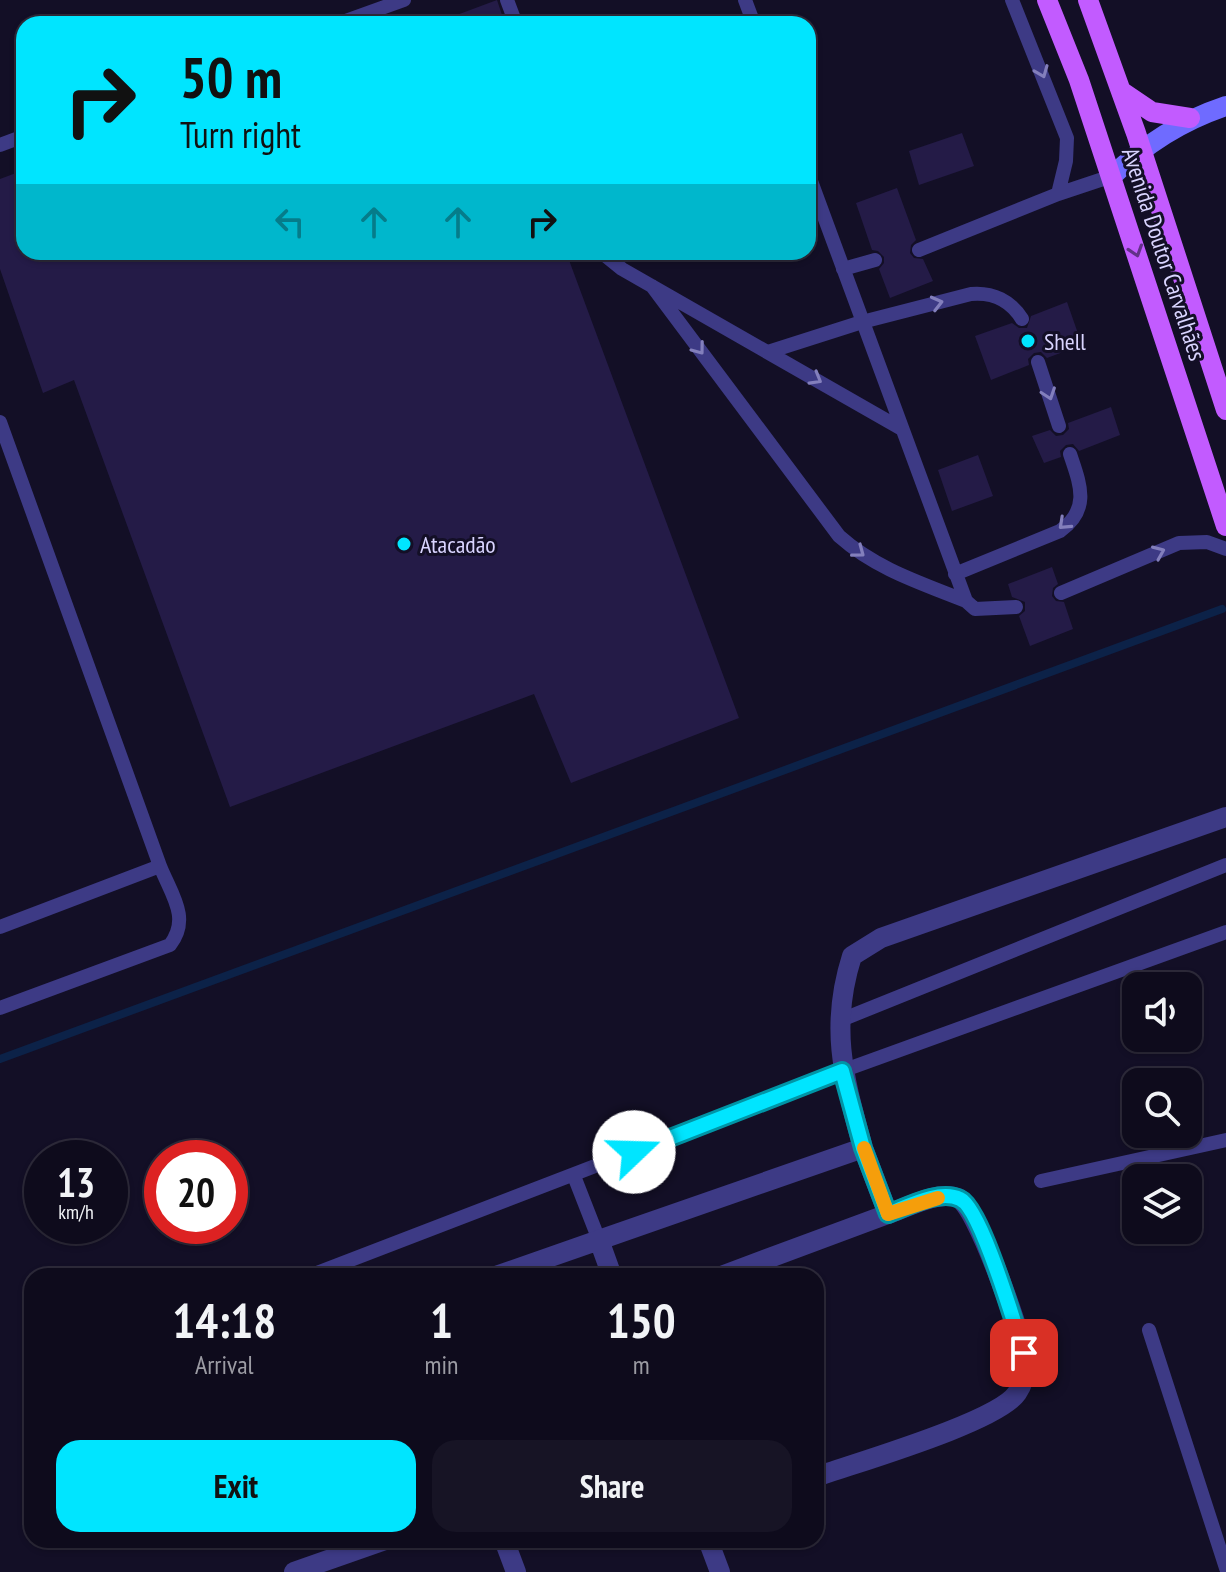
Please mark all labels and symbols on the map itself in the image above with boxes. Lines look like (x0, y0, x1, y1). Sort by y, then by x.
one-way arrow (1032, 64, 1048, 78)
street label: Avenida Doutor Carvalhães (1115, 144, 1213, 364)
one-way arrow (1126, 243, 1142, 257)
one-way arrow (930, 295, 944, 312)
place label: Shell (1044, 326, 1086, 357)
marker: Shell (1019, 332, 1037, 350)
one-way arrow (689, 340, 704, 354)
one-way arrow (807, 369, 822, 385)
one-way arrow (1039, 386, 1055, 400)
one-way arrow (1059, 515, 1074, 529)
place label: Atacadão (420, 529, 496, 560)
marker: Atacadão (395, 535, 413, 553)
one-way arrow (850, 543, 865, 557)
one-way arrow (1151, 545, 1165, 562)
position arrow (592, 1110, 676, 1194)
speed limit sign: 20 (144, 1140, 248, 1244)
pin (990, 1319, 1058, 1387)

